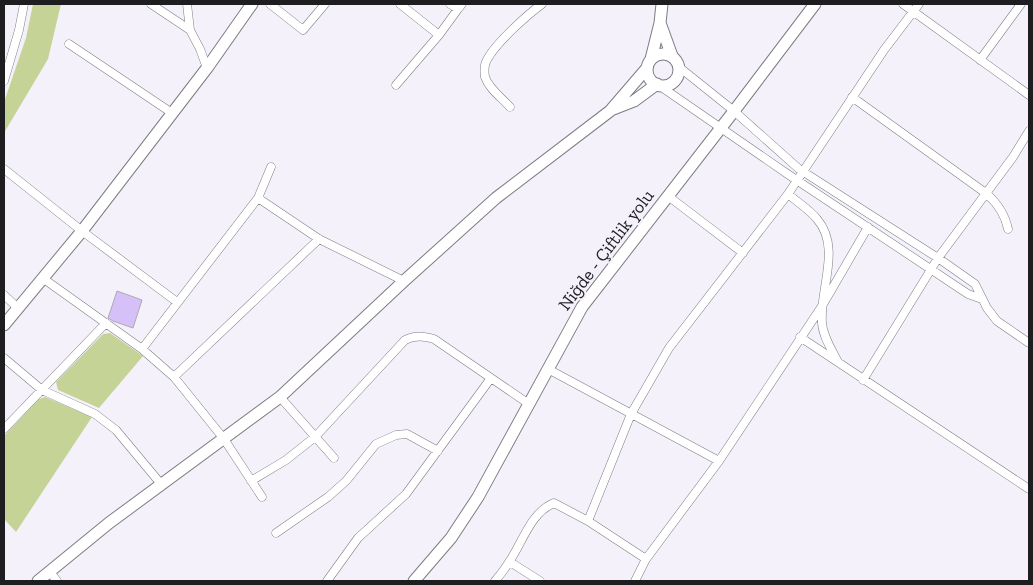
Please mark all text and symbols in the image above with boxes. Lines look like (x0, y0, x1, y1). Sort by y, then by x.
street label: Niğde - Çiftlik yolu (553, 185, 659, 315)

